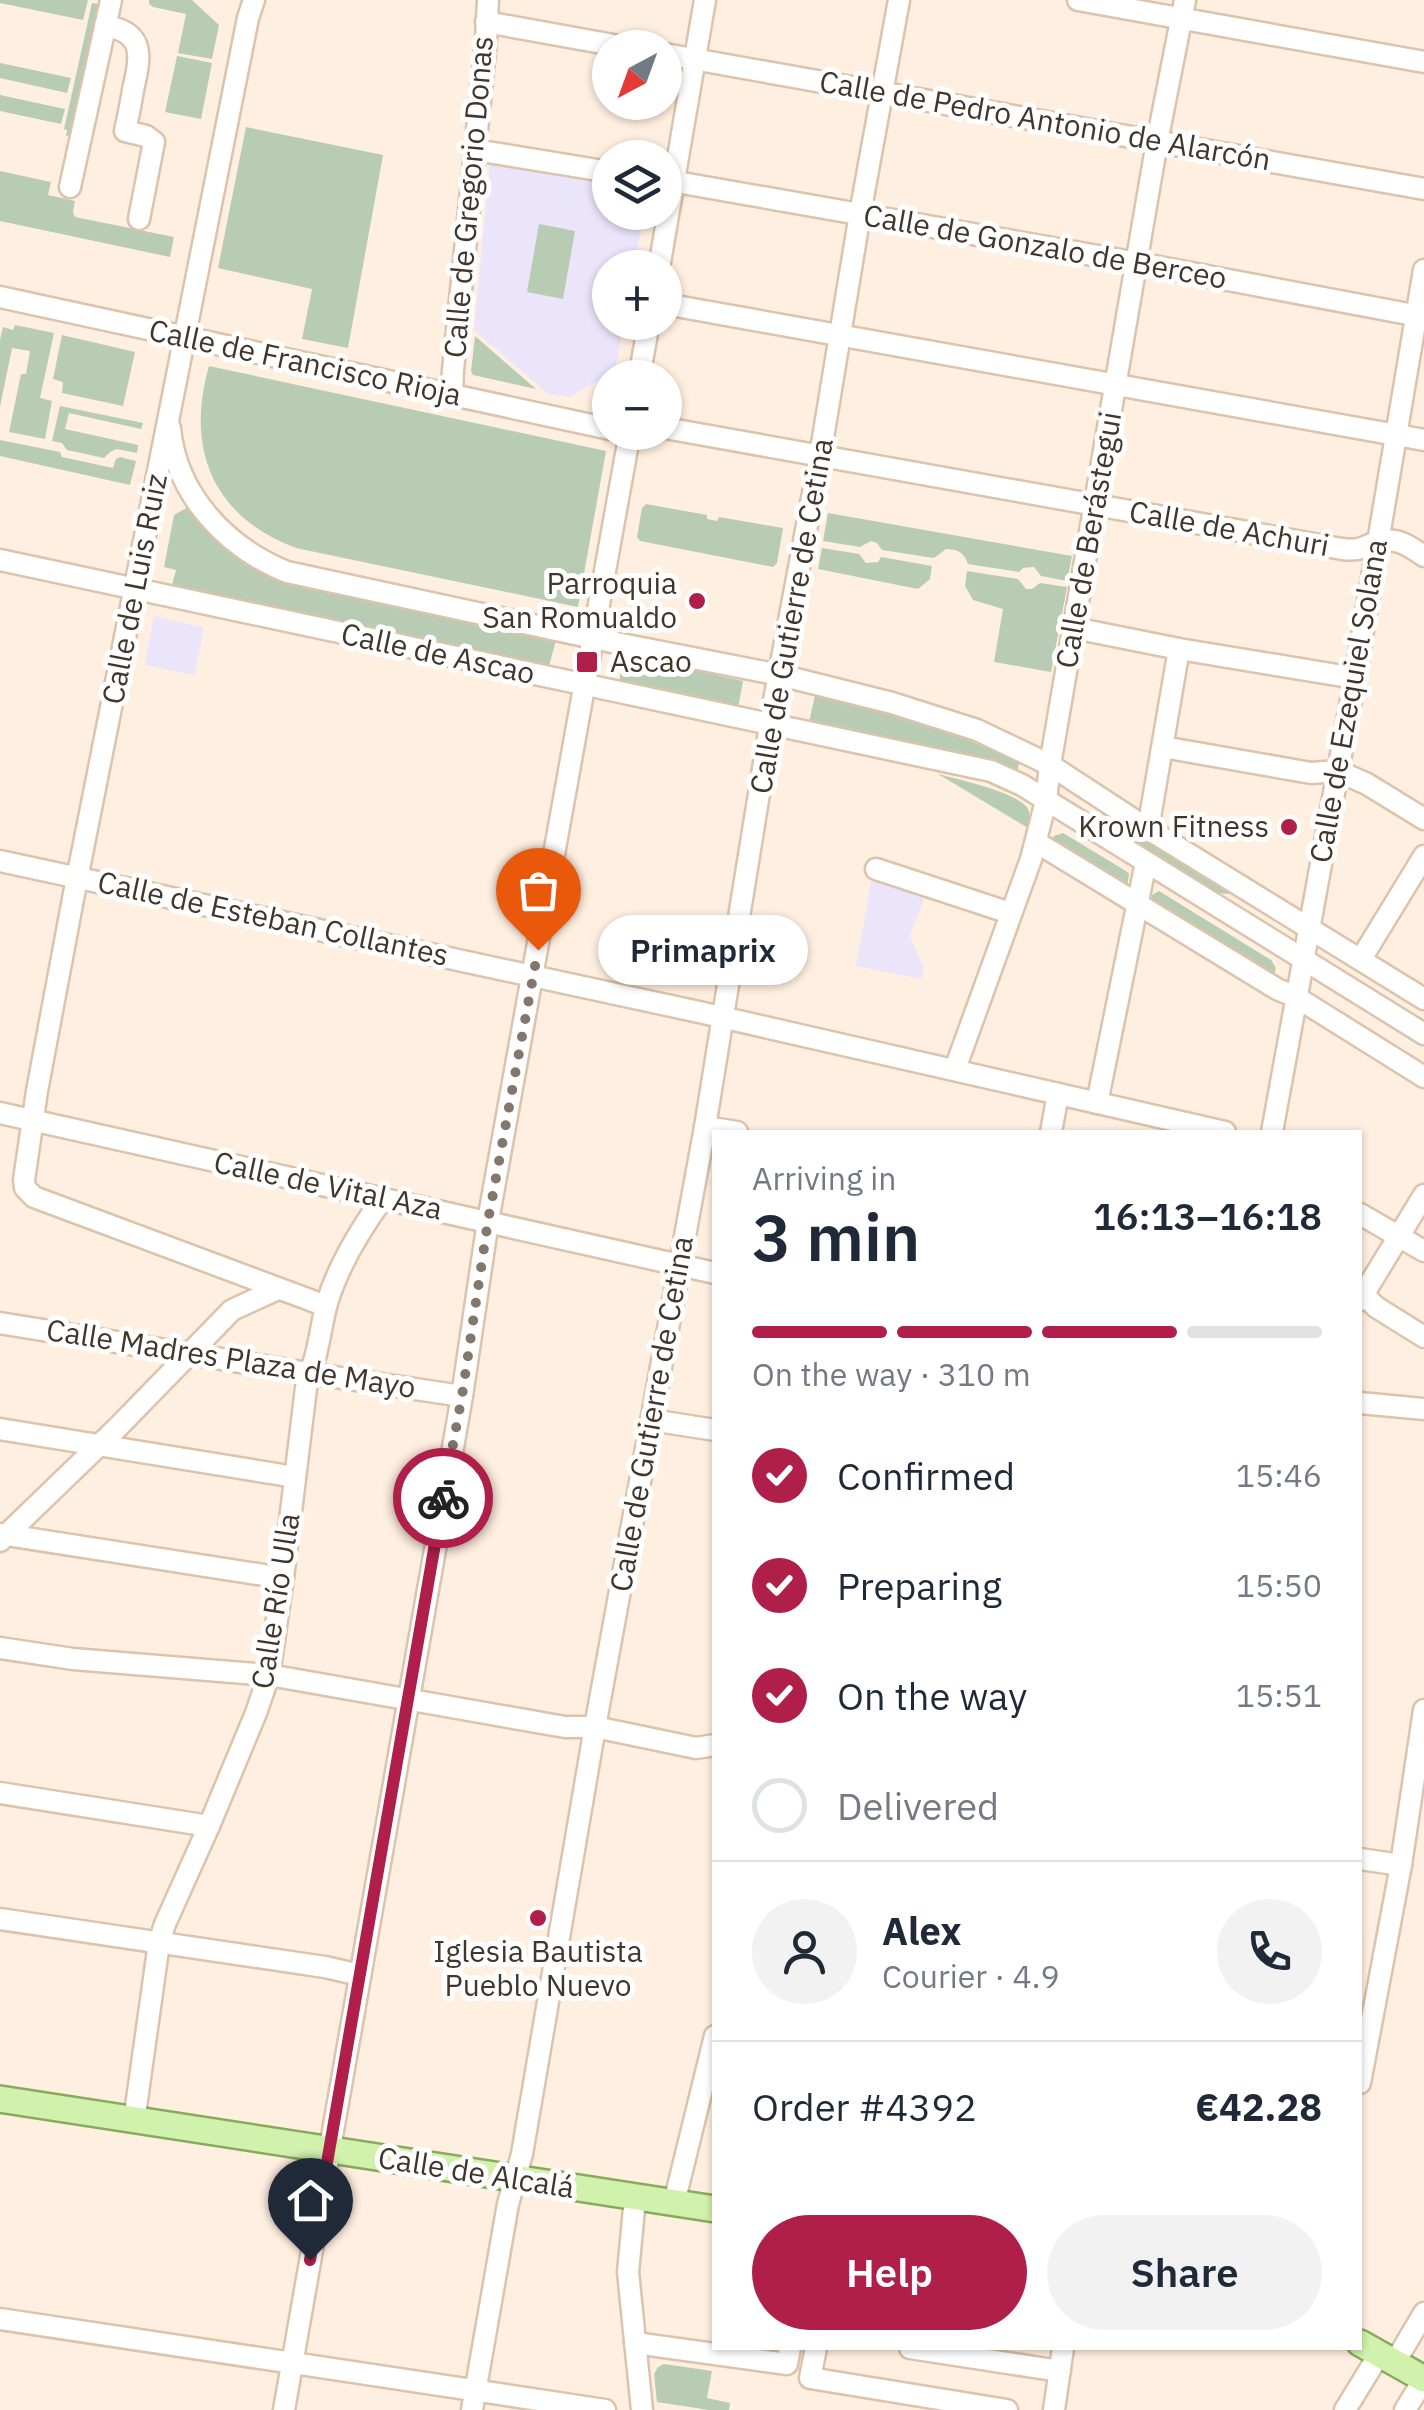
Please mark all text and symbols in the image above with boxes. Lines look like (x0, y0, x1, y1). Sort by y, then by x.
north arrow (592, 30, 682, 120)
map controls (592, 30, 682, 450)
street label: Calle de Gregorio Donas (434, 34, 501, 359)
street label: Calle de Pedro Antonio de Alarcón (817, 61, 1274, 178)
button: layers (592, 140, 682, 230)
street label: Calle de Gonzalo de Berceo (861, 194, 1230, 297)
button: + (592, 250, 682, 340)
street label: Calle de Francisco Rioja (146, 309, 465, 414)
button: − (592, 360, 682, 450)
street label: Calle de Berástegui (1046, 408, 1129, 671)
street label: Calle de Gutierre de Cetina (740, 435, 841, 797)
street label: Calle de Luis Ruiz (92, 470, 175, 707)
street label: Calle de Achuri (1126, 491, 1332, 564)
street label: Calle de Ezequiel Solana (1300, 536, 1395, 866)
place label: Parroquia San Romualdo (482, 563, 677, 636)
marker: Parroquia San Romualdo (686, 590, 708, 612)
street label: Calle de Ascao (338, 613, 539, 692)
place label: Ascao (610, 641, 692, 680)
marker: Ascao (574, 649, 600, 675)
place label: Krown Fitness (1078, 806, 1269, 845)
marker: Krown Fitness (1278, 816, 1300, 838)
pin (496, 848, 581, 951)
street label: Calle de Esteban Collantes (94, 861, 452, 974)
icon: bag (511, 863, 566, 918)
callout: Primaprix (598, 915, 808, 985)
text: Primaprix (630, 929, 776, 971)
street label: Calle de Vital Aza (211, 1141, 446, 1228)
text: Arriving in (752, 1157, 897, 1199)
text: 16:13–16:18 (1093, 1191, 1322, 1240)
text: 3 min (752, 1194, 920, 1279)
street label: Calle de Gutierre de Cetina (600, 1233, 701, 1595)
street label: Calle Madres Plaza de Mayo (44, 1309, 419, 1406)
text: On the way · 310 m (752, 1353, 1031, 1395)
courier (393, 1448, 493, 1548)
icon: check (752, 1448, 807, 1503)
text: Confirmed (837, 1451, 1015, 1500)
text: 15:46 (1236, 1454, 1322, 1496)
icon: bike (416, 1471, 471, 1526)
street label: Calle Río Ulla (241, 1510, 308, 1691)
icon: check (752, 1558, 807, 1613)
text: Preparing (837, 1561, 1002, 1610)
text: 15:50 (1236, 1564, 1322, 1606)
icon: check (752, 1668, 807, 1723)
text: On the way (837, 1671, 1027, 1720)
text: 15:51 (1236, 1674, 1322, 1716)
text: Delivered (837, 1781, 999, 1830)
button: person (752, 1899, 857, 2004)
button: phone (1217, 1899, 1322, 2004)
text: Alex (882, 1906, 962, 1955)
marker: Iglesia Bautista Pueblo Nuevo (527, 1907, 549, 1929)
place label: Iglesia Bautista Pueblo Nuevo (433, 1931, 643, 2004)
text: Courier · 4.9 (882, 1955, 1060, 1997)
text: Order #4392 (752, 2082, 977, 2131)
text: €42.28 (1195, 2082, 1322, 2131)
street label: Calle de Alcalá (375, 2137, 577, 2206)
pin (268, 2158, 353, 2261)
icon: home (283, 2173, 338, 2228)
button: Help (752, 2215, 1027, 2330)
button: Share (1047, 2215, 1322, 2330)

